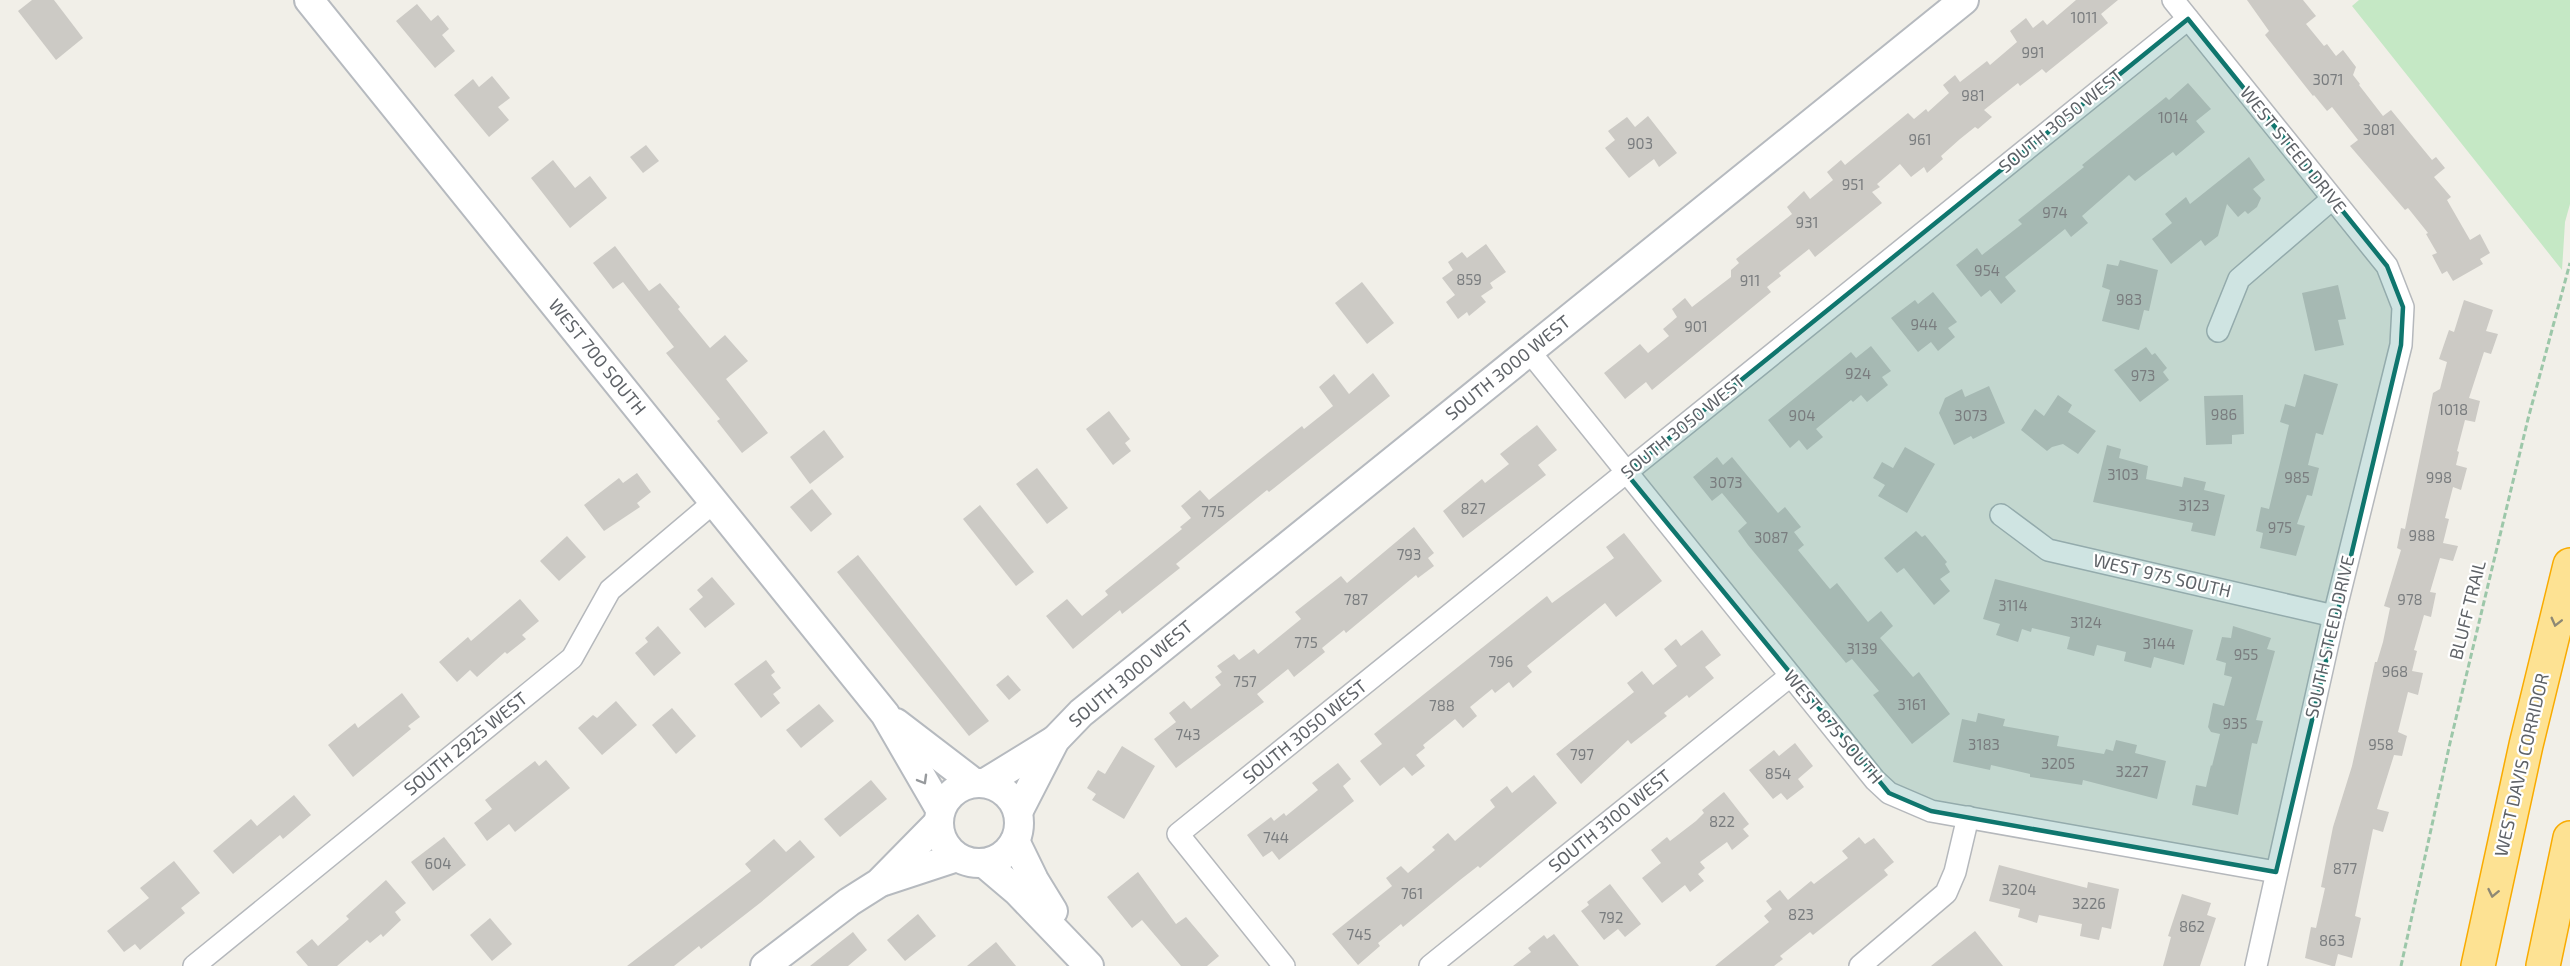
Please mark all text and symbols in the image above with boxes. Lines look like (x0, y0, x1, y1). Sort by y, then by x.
house number: 1011 (2071, 8, 2097, 26)
house number: 991 (2021, 43, 2045, 61)
street label: SOUTH 3050 WEST (1994, 63, 2127, 177)
house number: 3071 (2312, 70, 2344, 88)
street label: WEST STEED DRIVE (2236, 82, 2352, 217)
house number: 981 (1961, 86, 1985, 104)
house number: 1014 (2158, 108, 2188, 126)
house number: 3081 (2363, 120, 2395, 138)
house number: 961 (1908, 130, 1932, 148)
house number: 903 (1627, 134, 1653, 152)
house number: 951 (1842, 175, 1864, 193)
house number: 974 (2042, 203, 2068, 221)
house number: 931 (1796, 213, 1818, 231)
house number: 954 (1974, 261, 2000, 279)
house number: 859 (1456, 270, 1482, 288)
house number: 911 (1740, 271, 1760, 289)
house number: 983 (2116, 290, 2142, 308)
street label: WEST 700 SOUTH (544, 294, 651, 419)
street label: SOUTH 3000 WEST (1440, 310, 1575, 424)
house number: 944 (1910, 315, 1938, 333)
house number: 901 (1684, 317, 1708, 335)
house number: 924 (1845, 364, 1871, 382)
house number: 973 (2131, 366, 2155, 384)
street label: SOUTH 3050 WEST (1616, 369, 1749, 483)
house number: 1018 (2438, 400, 2468, 418)
house number: 986 (2211, 405, 2237, 423)
house number: 904 (1789, 406, 1815, 424)
house number: 3073 (1954, 406, 1988, 424)
house number: 3103 (2107, 465, 2139, 483)
house number: 985 (2284, 468, 2310, 486)
house number: 998 (2426, 468, 2452, 486)
house number: 3073 (1709, 473, 1743, 491)
house number: 3123 (2178, 496, 2210, 514)
house number: 827 (1460, 499, 1486, 517)
house number: 775 (1201, 502, 1225, 520)
house number: 975 (2268, 518, 2292, 536)
house number: 988 (2409, 526, 2435, 544)
house number: 3087 (1754, 528, 1788, 546)
house number: 793 (1397, 545, 1421, 563)
street label: WEST 975 SOUTH (2091, 548, 2233, 602)
street label: SOUTH STEED DRIVE (2300, 553, 2358, 720)
street label: BLUFF TRAIL (2444, 558, 2490, 662)
house number: 787 (1344, 590, 1369, 608)
house number: 978 (2397, 590, 2423, 608)
house number: 3114 (1998, 596, 2028, 614)
house number: 3124 (2070, 613, 2102, 631)
street label: SOUTH 3000 WEST (1064, 615, 1197, 731)
one-way arrow (2551, 616, 2564, 626)
house number: 775 (1294, 633, 1318, 651)
house number: 3144 (2143, 634, 2175, 652)
house number: 3139 (1846, 639, 1878, 657)
house number: 955 (2234, 645, 2258, 663)
house number: 796 (1489, 652, 1513, 670)
house number: 968 (2382, 662, 2408, 680)
street label: WEST 875 SOUTH (1780, 665, 1888, 788)
street label: WEST DAVIS CORRIDOR (2489, 671, 2553, 859)
house number: 757 (1233, 672, 1257, 690)
street label: SOUTH 3050 WEST (1238, 674, 1371, 788)
street label: SOUTH 2925 WEST (399, 686, 532, 800)
house number: 3161 (1898, 695, 1926, 713)
house number: 788 (1429, 696, 1455, 714)
house number: 935 (2223, 714, 2247, 732)
house number: 743 (1175, 725, 1201, 743)
house number: 3183 (1968, 735, 2000, 753)
house number: 958 (2368, 735, 2394, 753)
house number: 797 (1570, 745, 1594, 763)
house number: 3205 (2041, 754, 2075, 772)
house number: 3227 (2116, 762, 2149, 780)
street label: SOUTH 3100 WEST (1544, 764, 1675, 876)
house number: 854 (1765, 764, 1791, 782)
one-way arrow (916, 774, 927, 784)
house number: 822 (1709, 812, 1735, 830)
house number: 744 (1263, 828, 1289, 846)
house number: 604 (425, 854, 451, 872)
house number: 877 (2333, 859, 2358, 877)
house number: 3204 (2001, 880, 2037, 898)
house number: 761 (1401, 884, 1423, 902)
one-way arrow (2487, 888, 2500, 898)
house number: 3226 (2072, 894, 2106, 912)
house number: 823 (1788, 905, 1814, 923)
house number: 792 (1599, 908, 1623, 926)
house number: 862 (2179, 917, 2205, 935)
house number: 745 (1347, 925, 1371, 943)
house number: 863 (2319, 931, 2345, 949)

